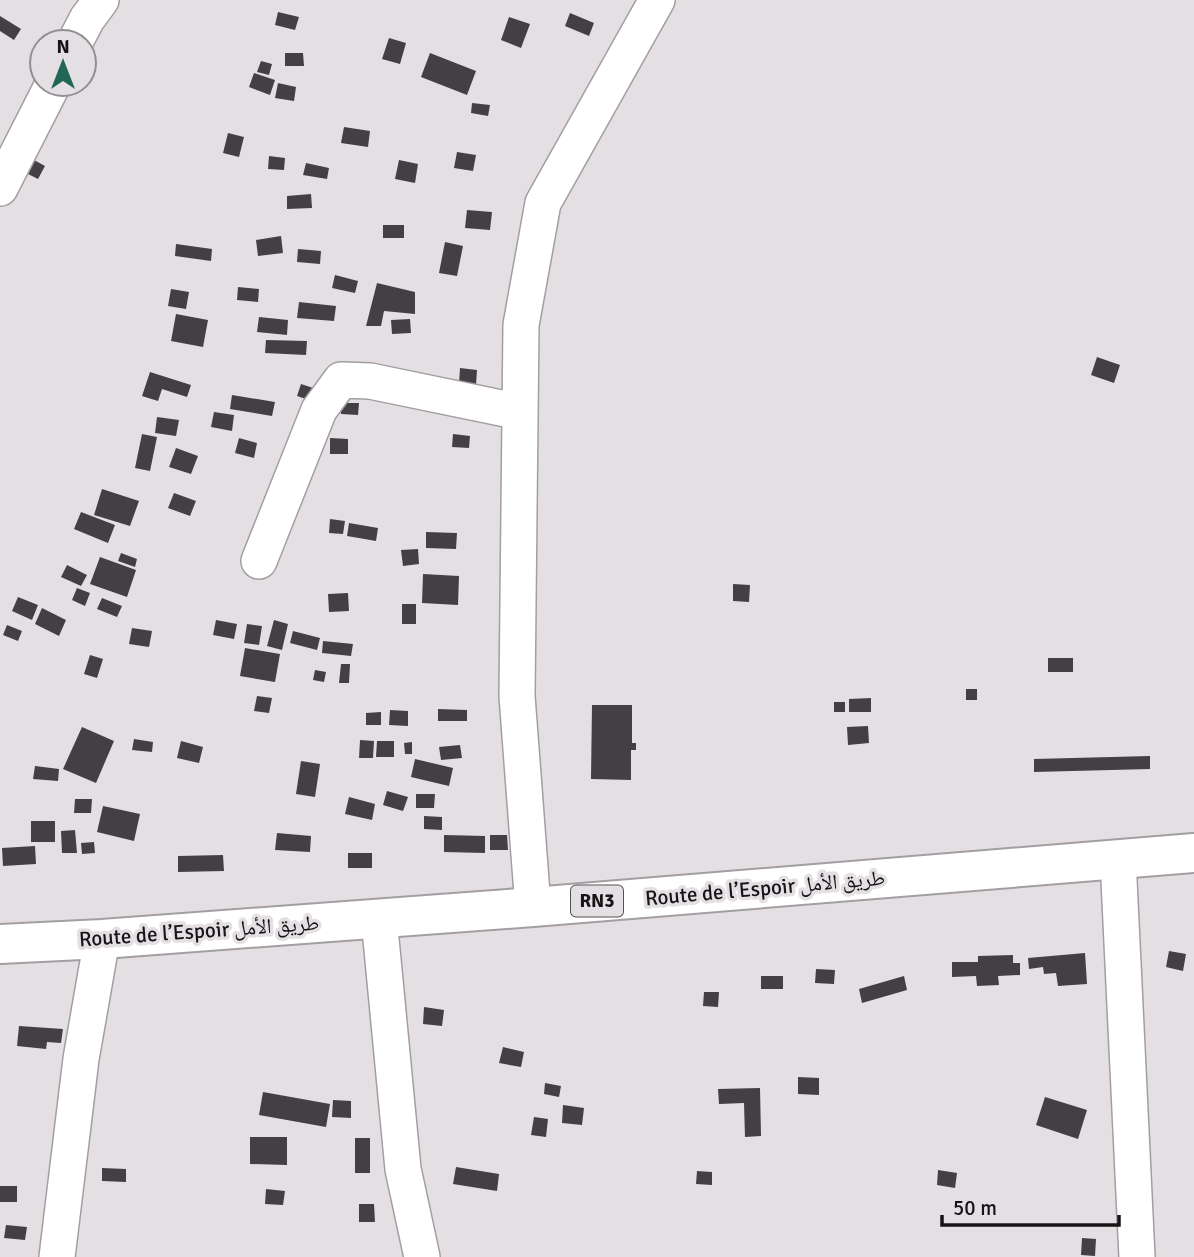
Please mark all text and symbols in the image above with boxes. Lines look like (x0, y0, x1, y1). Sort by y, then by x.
north arrow (28, 28, 98, 98)
text: N (56, 35, 70, 59)
street label: Route de l’Espoir طريق الأمل (644, 865, 886, 911)
road number: RN3 (571, 886, 623, 917)
street label: Route de l’Espoir طريق الأمل (78, 910, 320, 952)
scale bar (942, 1184, 1119, 1228)
text: 50 m (953, 1195, 997, 1221)

